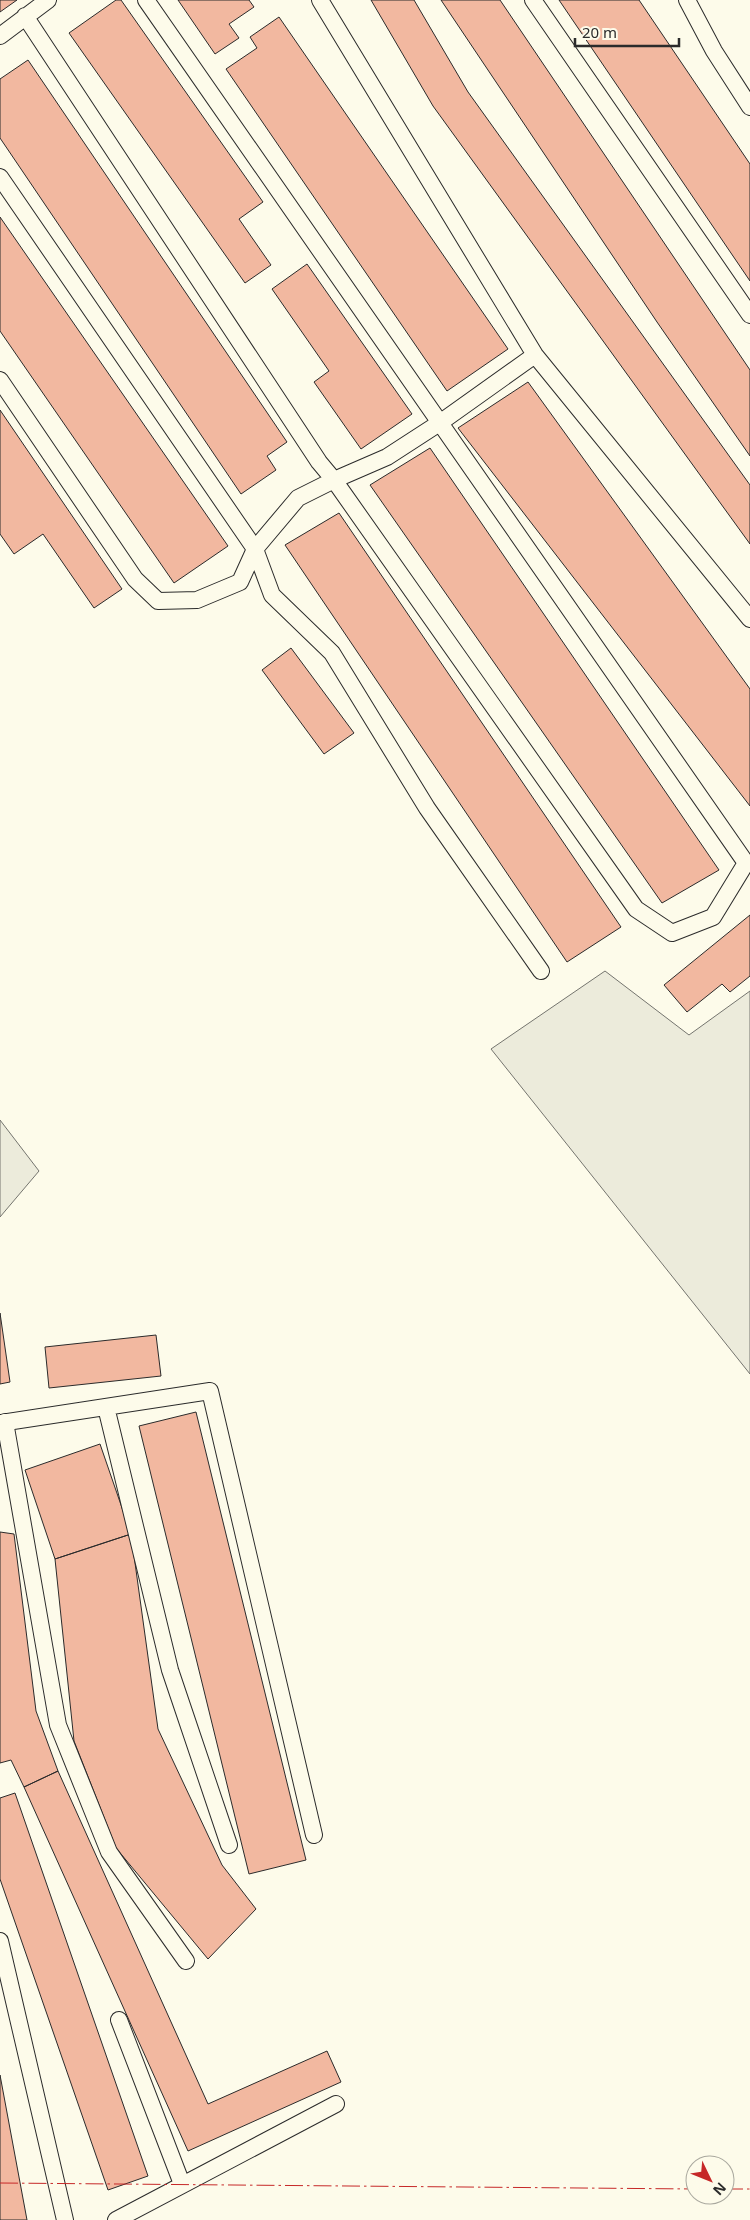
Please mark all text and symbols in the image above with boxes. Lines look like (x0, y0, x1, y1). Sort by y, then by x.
scale bar (575, 15, 679, 47)
text: 20 m (582, 22, 617, 42)
north arrow (685, 2155, 735, 2205)
text: N (709, 2179, 731, 2200)

